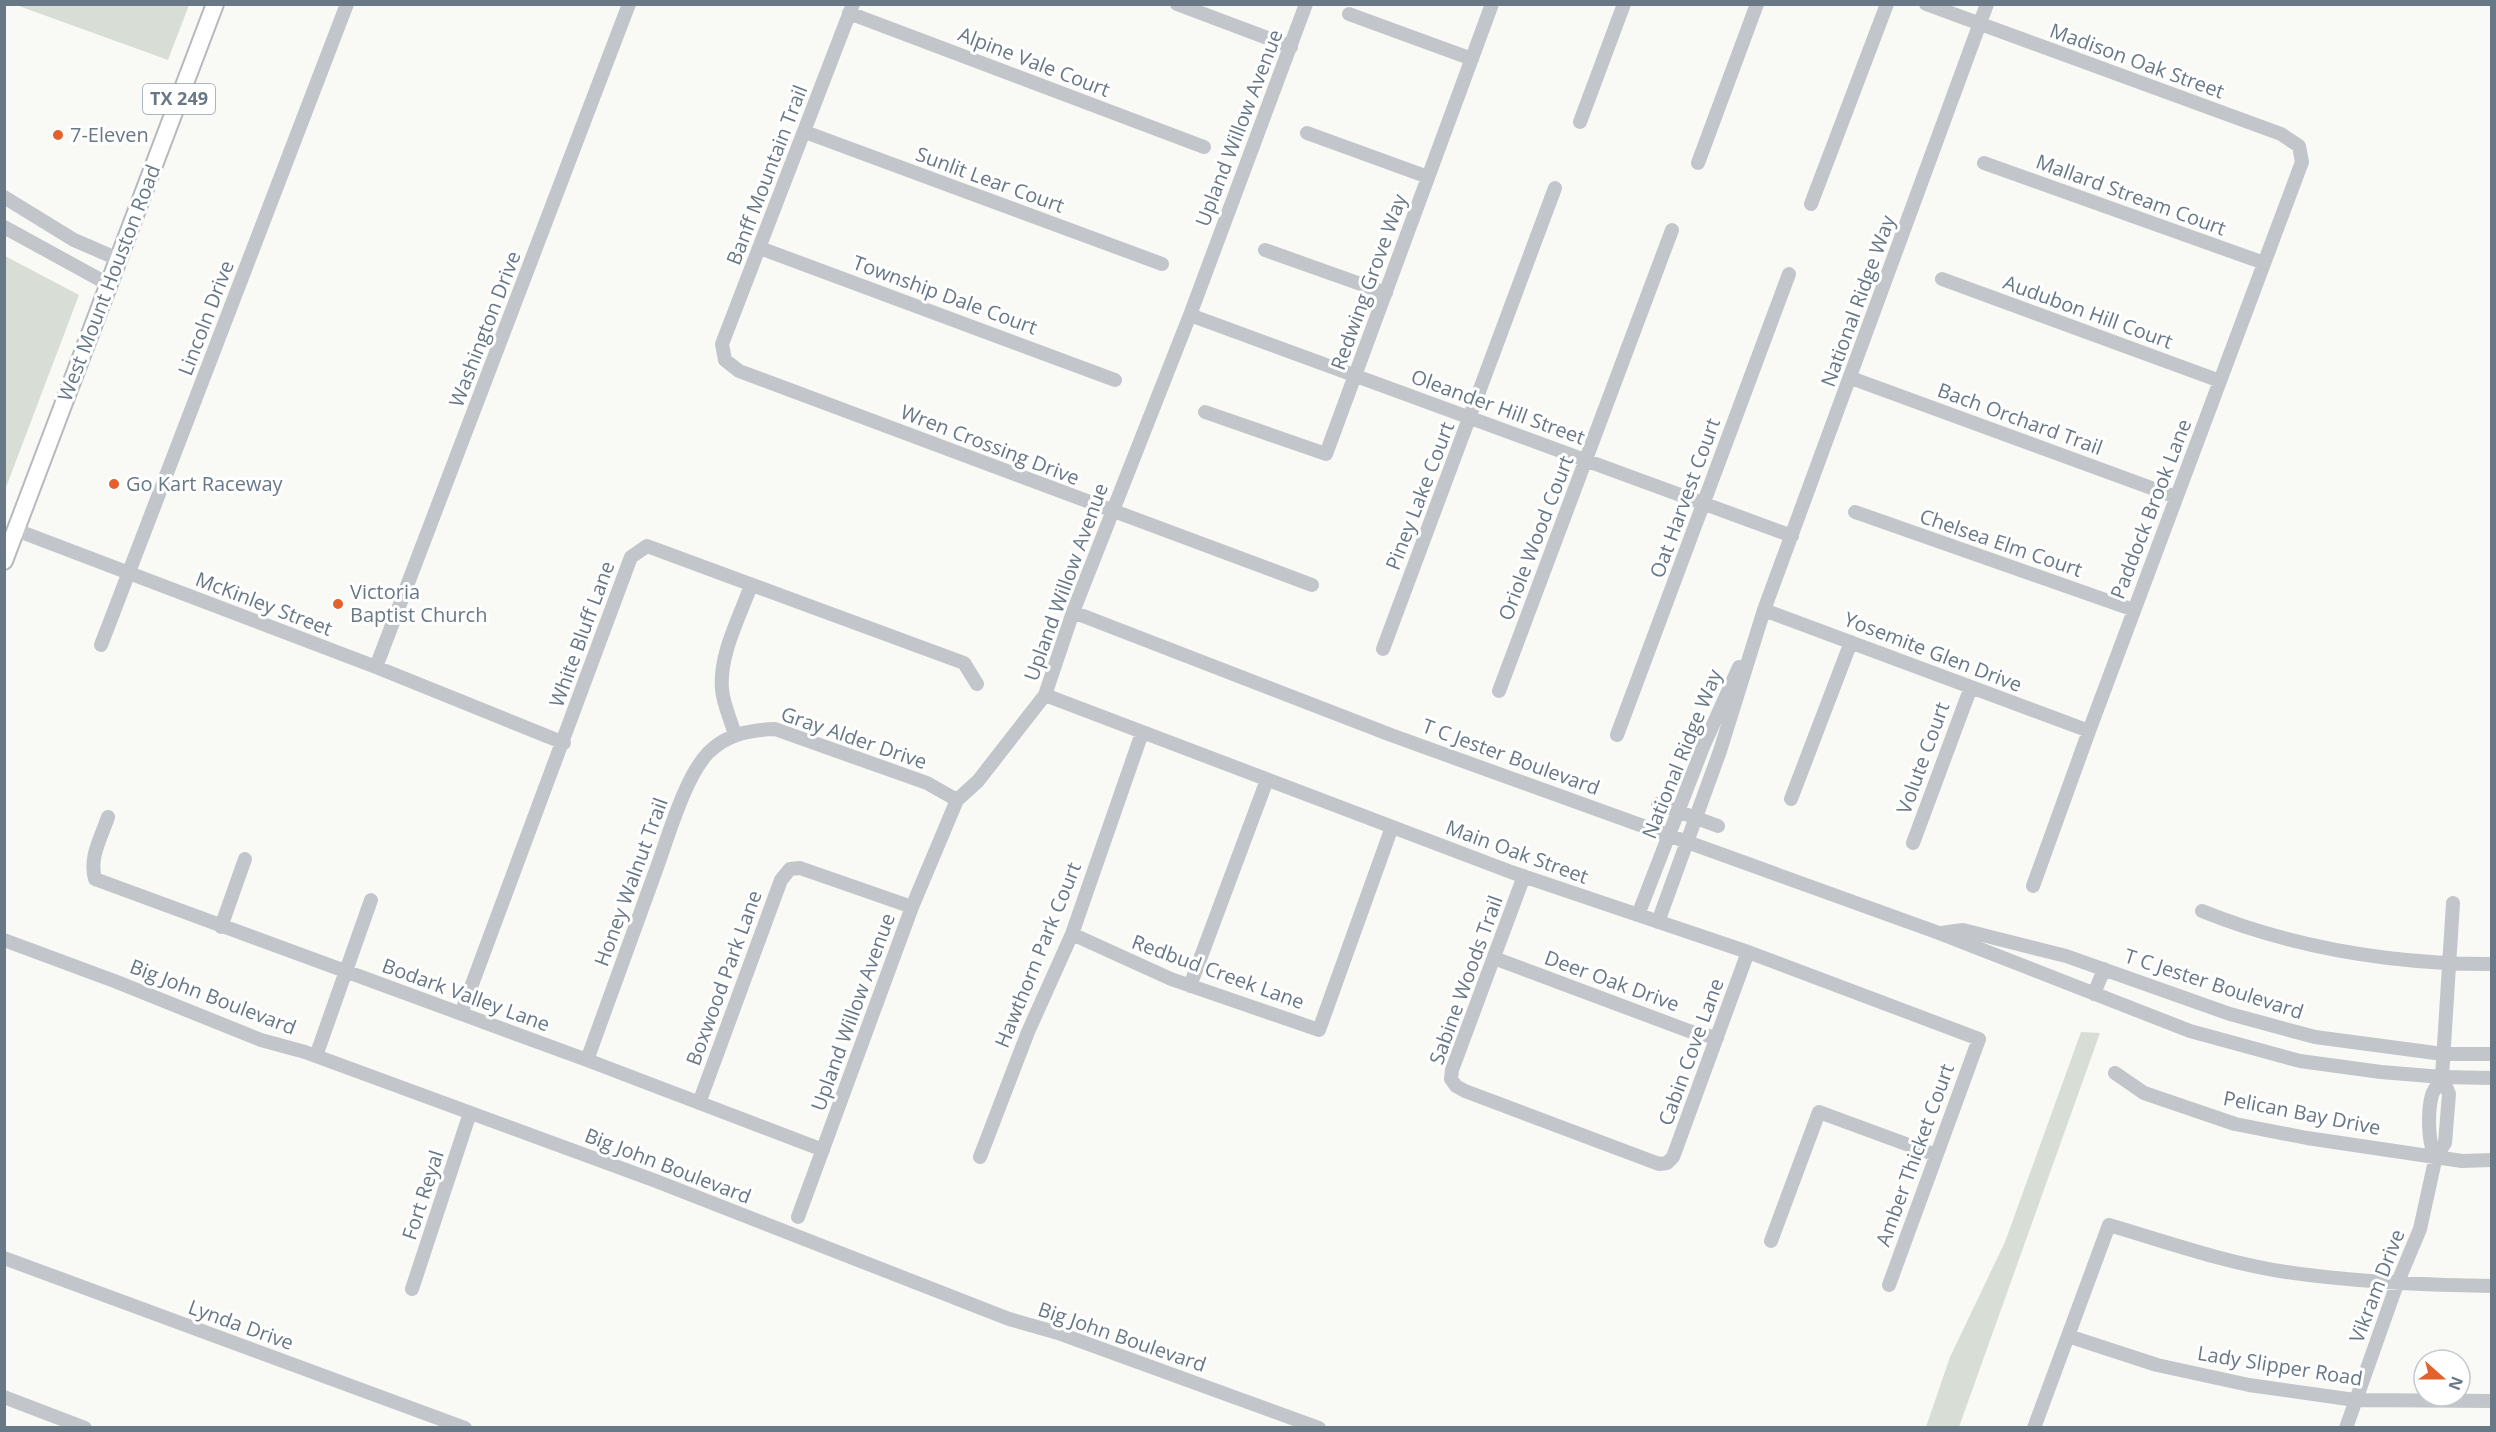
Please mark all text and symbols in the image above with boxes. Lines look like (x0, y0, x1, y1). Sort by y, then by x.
street label: Madison Oak Street (2046, 16, 2228, 105)
street label: Alpine Vale Court (954, 20, 1114, 103)
street label: Upland Willow Avenue (1189, 26, 1289, 230)
street label: Banff Mountain Trail (720, 81, 813, 269)
road number: TX 249 (143, 84, 215, 114)
place label: 7-Eleven (70, 121, 149, 148)
marker: 7-Eleven (51, 128, 65, 142)
street label: Sunlit Lear Court (912, 140, 1068, 219)
street label: Mallard Stream Court (2032, 148, 2230, 241)
street label: West Mount Houston Road (51, 161, 166, 405)
street label: Redwing Grove Way (1324, 189, 1413, 374)
street label: National Ridge Way (1814, 210, 1901, 390)
street label: Washington Drive (442, 247, 527, 411)
street label: Township Dale Court (849, 249, 1041, 340)
street label: Lincoln Drive (171, 257, 240, 379)
street label: Audubon Hill Court (2000, 268, 2177, 355)
street label: Oleander Hill Street (1408, 363, 1589, 451)
street label: Bach Orchard Trail (1934, 376, 2106, 461)
street label: Wren Crossing Drive (897, 398, 1083, 491)
street label: Oat Harvest Court (1643, 414, 1726, 582)
street label: Paddock Brook Lane (2104, 415, 2197, 603)
street label: Piney Lake Court (1379, 418, 1460, 574)
street label: Oriole Wood Court (1492, 452, 1579, 624)
place label: Go Kart Raceway (126, 470, 284, 497)
marker: Go Kart Raceway (107, 477, 121, 491)
street label: Upland Willow Avenue (1017, 479, 1114, 684)
street label: Chelsea Elm Court (1916, 502, 2086, 583)
street label: White Bluff Lane (543, 557, 620, 710)
street label: McKinley Street (192, 565, 336, 642)
place label: Victoria Baptist Church (350, 578, 487, 628)
marker: Victoria Baptist Church (331, 597, 345, 611)
street label: Yosemite Glen Drive (1840, 605, 2026, 698)
street label: National Ridge Way (1635, 664, 1728, 843)
street label: Volute Court (1890, 698, 1955, 817)
street label: Gray Alder Drive (778, 700, 931, 775)
street label: T C Jester Boulevard (1419, 712, 1604, 801)
street label: Honey Walnut Trail (588, 794, 674, 970)
street label: Main Oak Street (1442, 813, 1592, 890)
street label: Hawthorn Park Court (988, 858, 1087, 1051)
street label: Boxwood Park Lane (679, 887, 768, 1069)
street label: Sabine Woods Trail (1422, 892, 1509, 1068)
street label: Upland Willow Avenue (804, 909, 901, 1114)
street label: Redbud Creek Lane (1128, 928, 1308, 1015)
street label: T C Jester Boulevard (2121, 942, 2307, 1025)
street label: Deer Oak Drive (1541, 944, 1683, 1017)
street label: Big John Boulevard (126, 952, 300, 1041)
street label: Bodark Valley Lane (378, 952, 554, 1037)
street label: Cabin Cove Lane (1651, 975, 1730, 1129)
street label: Amber Thicket Court (1869, 1060, 1960, 1250)
street label: Pelican Bay Drive (2221, 1084, 2383, 1141)
street label: Big John Boulevard (581, 1121, 755, 1210)
street label: Fort Reyal (395, 1147, 450, 1243)
street label: Vikram Drive (2343, 1225, 2411, 1346)
street label: Lynda Drive (185, 1293, 298, 1356)
street label: Big John Boulevard (1034, 1295, 1210, 1378)
street label: Lady Slipper Road (2196, 1339, 2365, 1392)
north arrow (2412, 1348, 2472, 1408)
text: N (2443, 1373, 2469, 1393)

